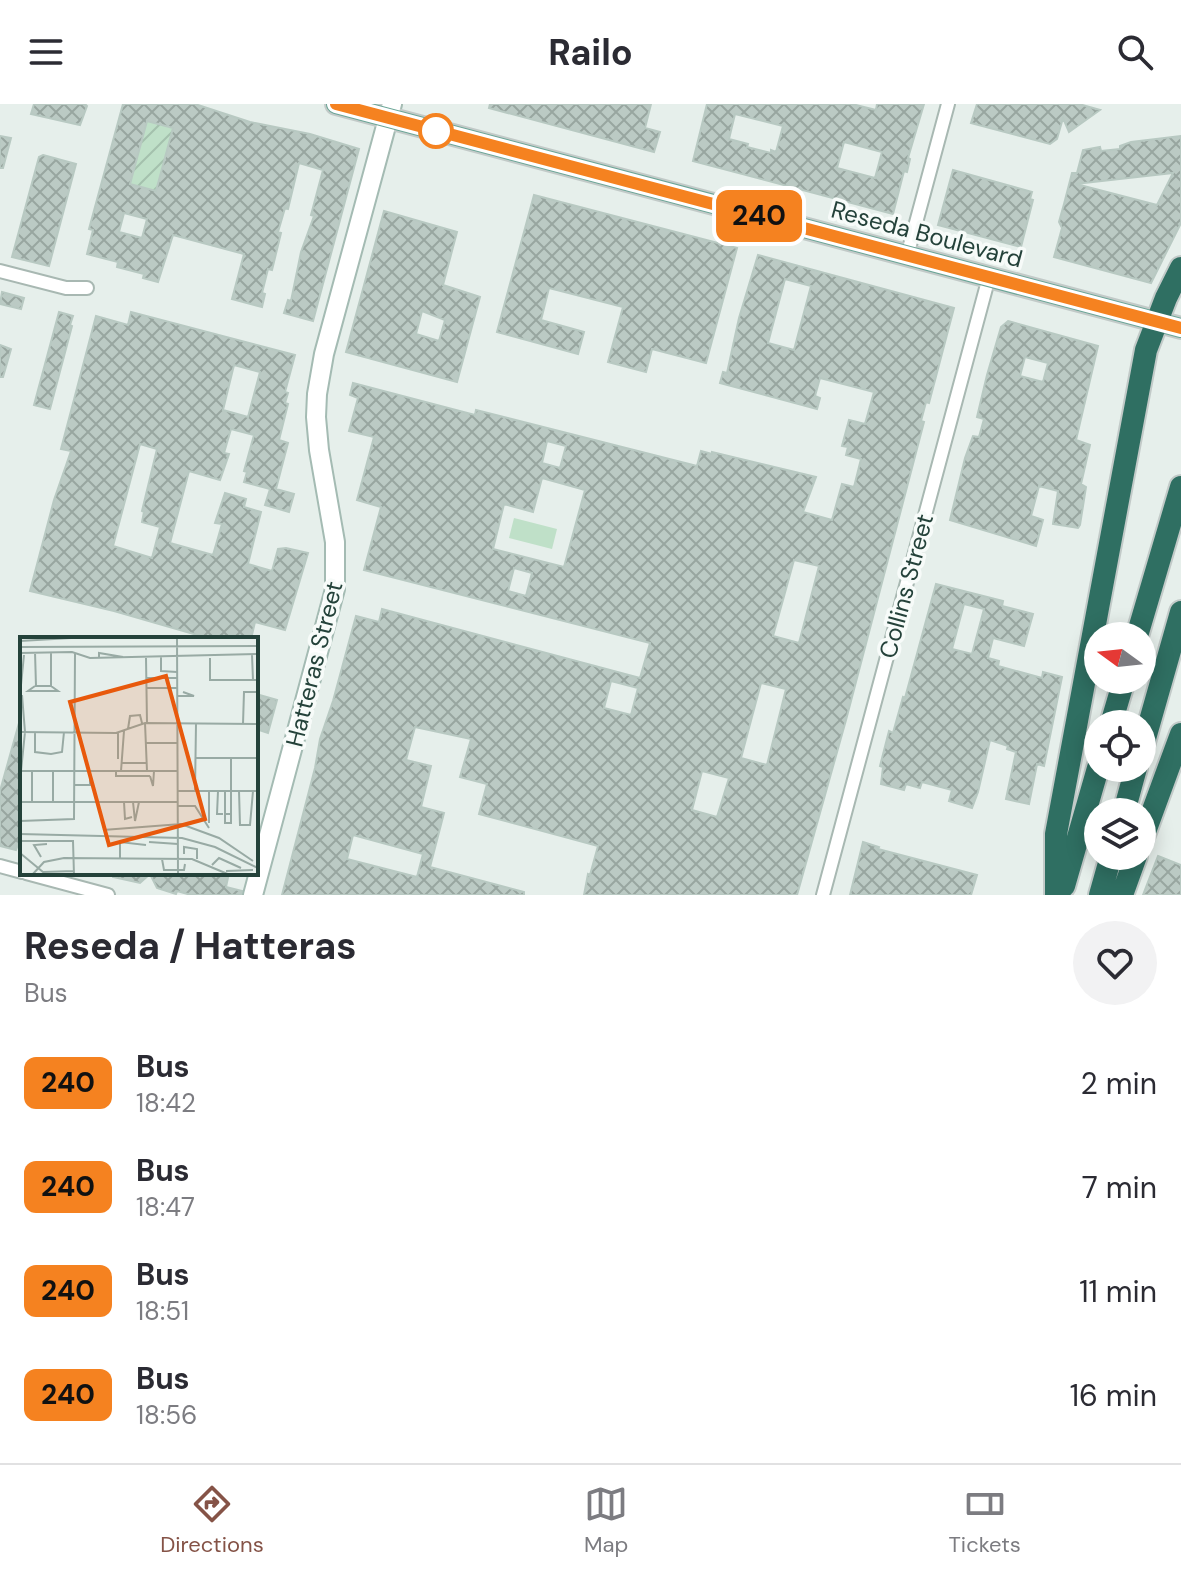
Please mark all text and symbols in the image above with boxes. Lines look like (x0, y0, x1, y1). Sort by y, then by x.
text: Railo (548, 29, 633, 76)
icon: menu (24, 30, 68, 74)
icon: search (1113, 30, 1157, 74)
unlabelled marker (419, 114, 453, 148)
line badge: 240 (713, 190, 805, 242)
street label: Reseda Boulevard (828, 194, 1026, 274)
text: 240 (732, 197, 786, 234)
street label: Collins Street (872, 510, 940, 662)
street label: Hatteras Street (278, 578, 350, 750)
north arrow (1084, 622, 1156, 694)
map controls (1084, 622, 1156, 870)
inset map (20, 637, 258, 875)
button: locate (1084, 710, 1156, 782)
button: layers (1084, 798, 1156, 870)
text: Reseda / Hatteras (24, 921, 357, 971)
button: heart (1073, 921, 1157, 1005)
text: Bus (24, 976, 68, 1010)
text: Bus (136, 1047, 190, 1086)
text: 240 (41, 1064, 95, 1101)
text: 2 min (1081, 1064, 1157, 1103)
text: 18:42 (136, 1086, 196, 1120)
text: Bus (136, 1151, 190, 1190)
text: 240 (41, 1168, 95, 1205)
text: 7 min (1082, 1168, 1157, 1207)
text: 18:47 (136, 1190, 195, 1224)
text: Bus (136, 1255, 190, 1294)
text: 240 (41, 1272, 95, 1309)
text: 11 min (1079, 1272, 1157, 1311)
text: 18:51 (136, 1294, 189, 1328)
text: Bus (136, 1359, 190, 1398)
text: 240 (41, 1376, 95, 1413)
text: 16 min (1070, 1376, 1157, 1415)
text: 18:56 (136, 1398, 197, 1432)
tab: Directions (160, 1482, 264, 1559)
tab: Map (584, 1482, 628, 1559)
tab: Tickets (949, 1482, 1021, 1559)

